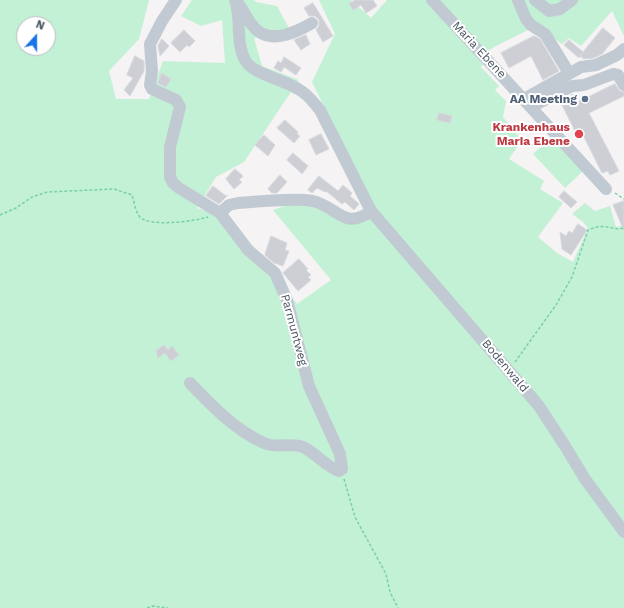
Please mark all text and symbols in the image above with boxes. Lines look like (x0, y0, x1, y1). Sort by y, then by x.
north arrow (16, 16, 56, 56)
text: N (34, 18, 46, 33)
street label: Maria Ebene (449, 19, 509, 81)
place label: AA Meeting (510, 92, 577, 106)
marker: AA Meeting (580, 94, 590, 104)
place label: Krankenhaus Maria Ebene (492, 120, 570, 148)
marker: Krankenhaus Maria Ebene (573, 128, 585, 140)
street label: Parmuntweg (278, 293, 310, 367)
street label: Bodenwald (479, 337, 531, 395)

